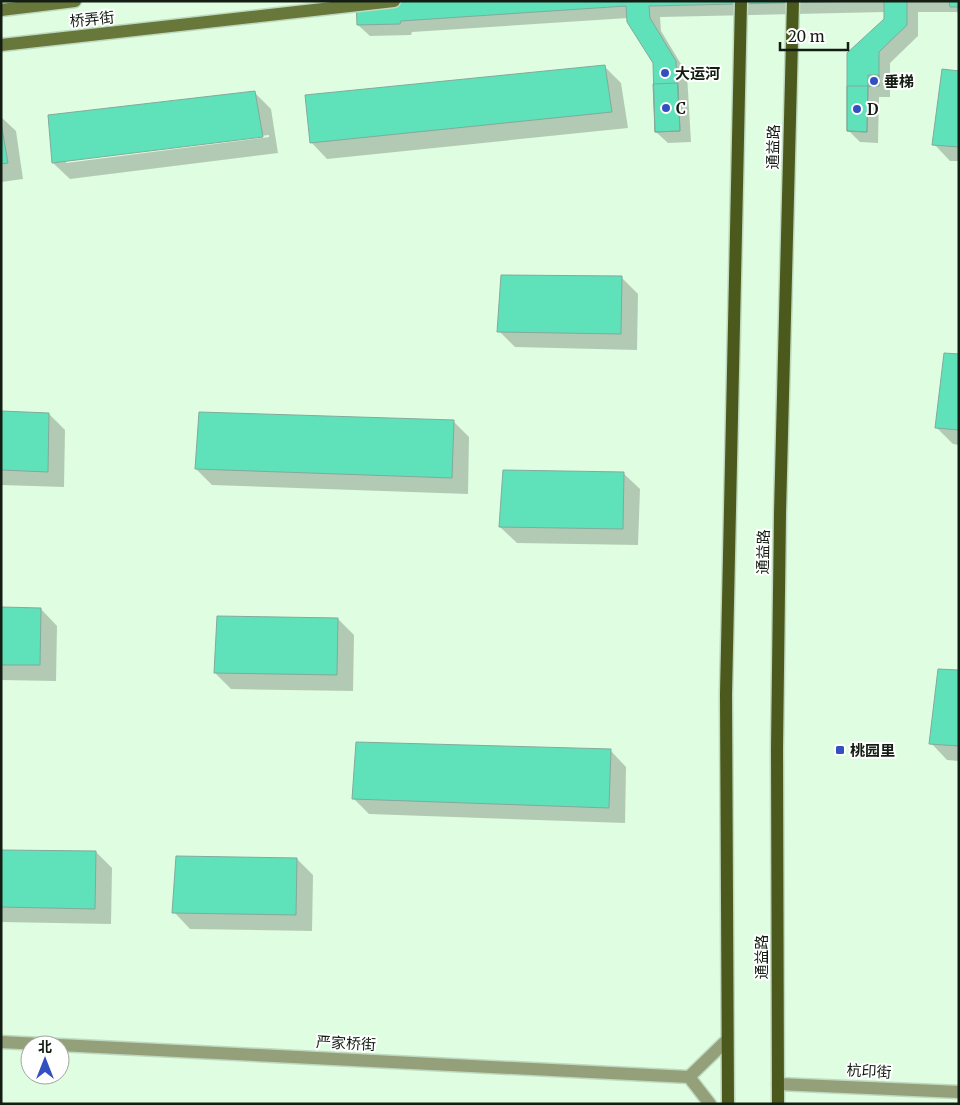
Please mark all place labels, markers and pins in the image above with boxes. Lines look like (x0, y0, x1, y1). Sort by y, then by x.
place label: 大运河 (675, 64, 720, 83)
marker: 大运河 (659, 67, 671, 79)
place label: 垂梯 (884, 72, 914, 91)
marker: 垂梯 (868, 75, 880, 87)
place label: C (676, 99, 686, 118)
place label: D (867, 100, 878, 119)
marker: C (660, 102, 672, 114)
marker: D (851, 103, 863, 115)
place label: 桃园里 (850, 741, 895, 760)
marker: 桃园里 (834, 744, 846, 756)

